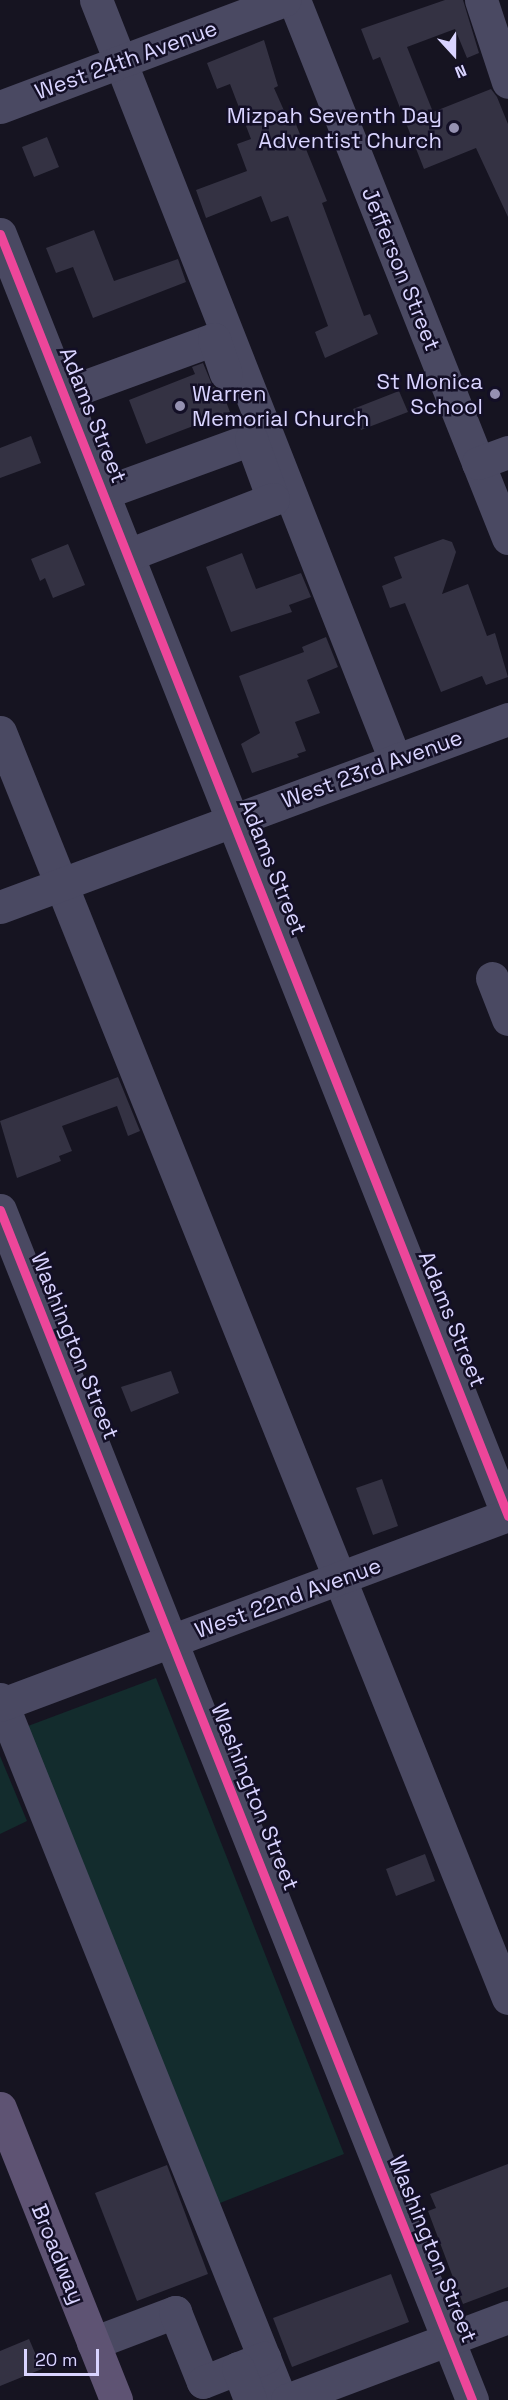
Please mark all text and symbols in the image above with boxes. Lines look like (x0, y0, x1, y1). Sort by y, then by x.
street label: West 24th Avenue (31, 15, 221, 105)
north arrow (424, 24, 484, 84)
text: N (452, 60, 469, 83)
place label: Mizpah Seventh Day Adventist Church (227, 102, 442, 154)
marker: Mizpah Seventh Day Adventist Church (447, 121, 461, 135)
street label: Jefferson Street (356, 183, 446, 355)
street label: Adams Street (54, 343, 132, 487)
place label: St Monica School (376, 368, 483, 420)
place label: Warren Memorial Church (192, 380, 369, 432)
marker: St Monica School (488, 387, 502, 401)
marker: Warren Memorial Church (173, 399, 187, 413)
street label: West 23rd Avenue (278, 724, 466, 814)
street label: Adams Street (234, 795, 312, 939)
street label: Adams Street (413, 1247, 491, 1391)
street label: Washington Street (25, 1249, 125, 1443)
street label: West 22nd Avenue (191, 1552, 385, 1644)
street label: Washington Street (205, 1700, 305, 1894)
street label: Washington Street (383, 2152, 483, 2346)
street label: Broadway (26, 2200, 90, 2308)
scale bar (27, 2337, 102, 2375)
text: 20 m (35, 2348, 78, 2371)

